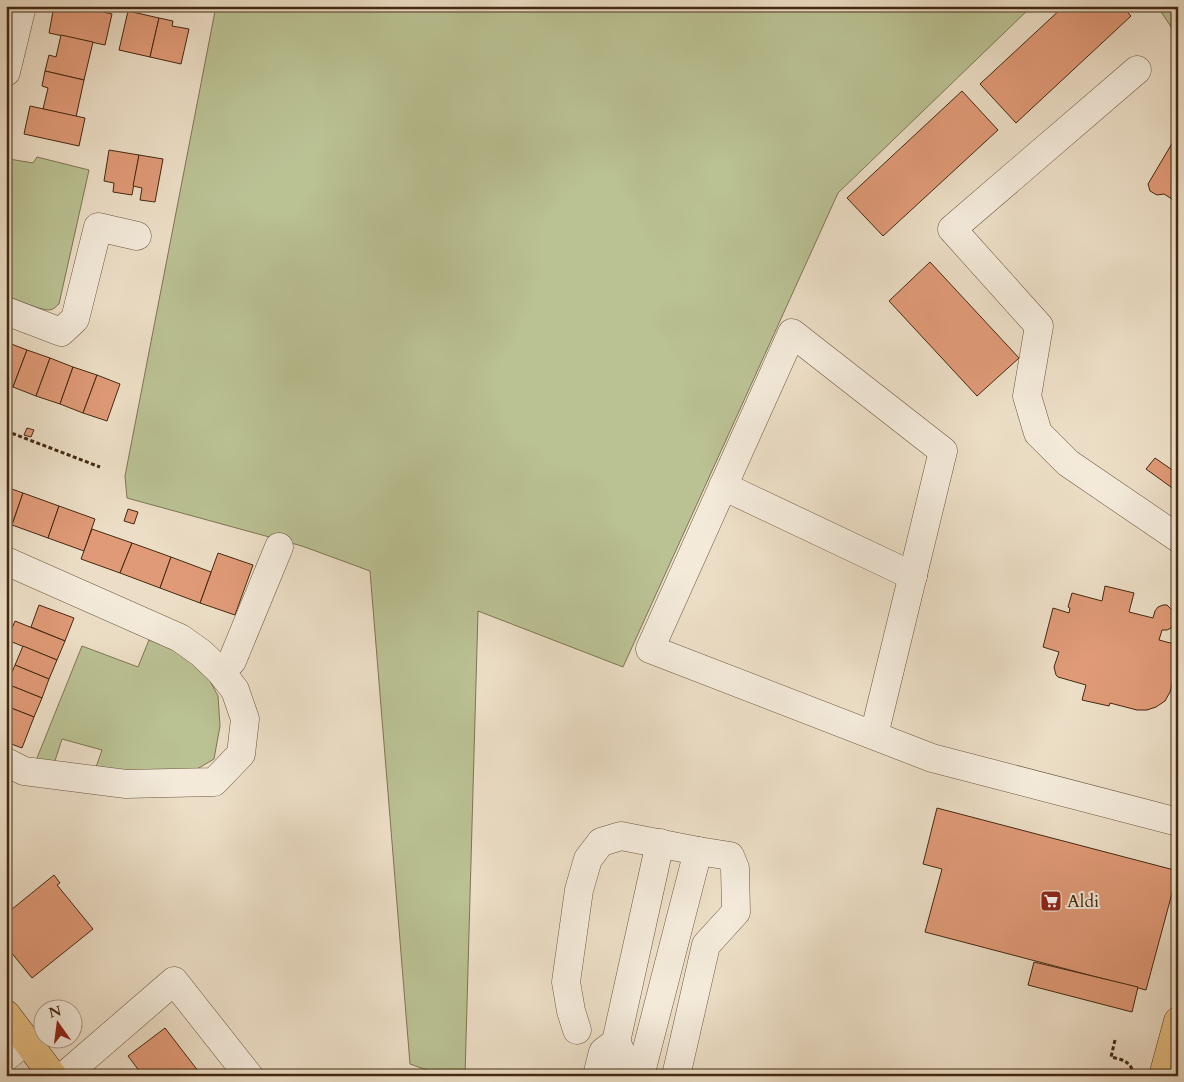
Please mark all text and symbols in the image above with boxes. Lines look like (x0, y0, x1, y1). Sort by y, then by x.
supermarket icon: Aldi (1039, 889, 1063, 913)
place label: Aldi (1067, 889, 1099, 914)
north arrow (32, 1000, 82, 1050)
text: N (47, 1001, 63, 1023)

